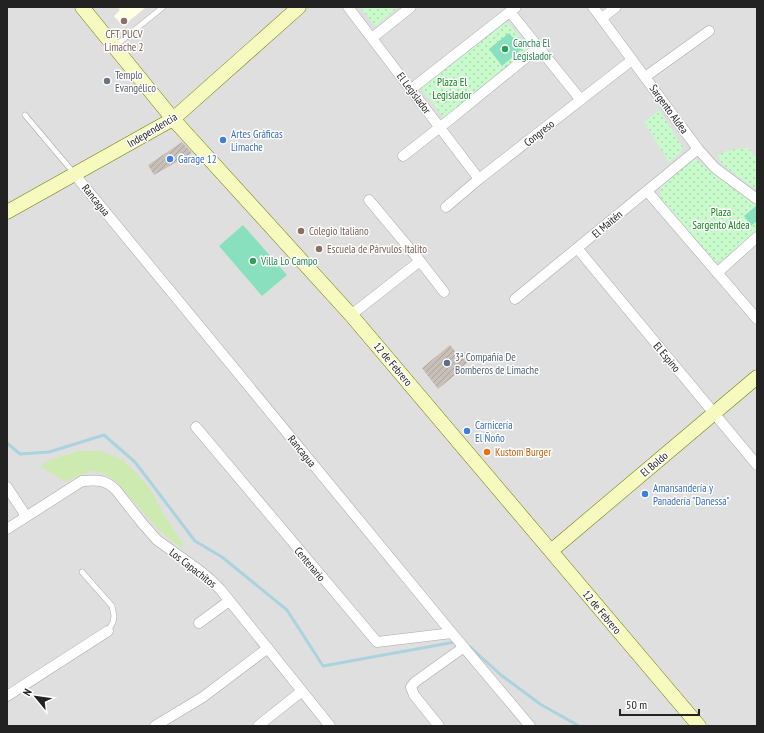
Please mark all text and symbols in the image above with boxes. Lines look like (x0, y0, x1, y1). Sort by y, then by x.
marker: CFT PUCV Limache 2 (119, 16, 129, 26)
place label: CFT PUCV Limache 2 (104, 27, 144, 54)
place label: Cancha El Legislador (513, 36, 552, 63)
marker: Cancha El Legislador (500, 44, 510, 54)
place label: Templo Evangélico (115, 68, 156, 95)
street label: El Legislador (394, 69, 434, 117)
park label: Plaza El Legislador (433, 75, 471, 102)
marker: Templo Evangélico (102, 76, 112, 86)
street label: Sargento Aldea (646, 82, 692, 136)
street label: Independencia (125, 110, 179, 150)
street label: Congreso (521, 117, 557, 149)
place label: Artes Gráficas Limache (231, 127, 283, 154)
marker: Artes Gráficas Limache (218, 135, 228, 145)
place label: Garage 12 (178, 152, 217, 166)
marker: Garage 12 (165, 154, 175, 164)
street label: Rancagua (79, 181, 113, 219)
park label: Plaza Sargento Aldea (692, 205, 750, 232)
street label: El Maitén (589, 207, 625, 241)
place label: Colegio Italiano (309, 224, 369, 238)
marker: Colegio Italiano (296, 226, 306, 236)
place label: Escuela de Párvulos Italito (327, 242, 427, 256)
marker: Escuela de Párvulos Italito (314, 244, 324, 254)
place label: Villa Lo Campo (260, 254, 318, 268)
marker: Villa Lo Campo (248, 256, 258, 266)
street label: 12 de Febrero (371, 339, 416, 389)
street label: El Espino (650, 339, 684, 375)
place label: 3ª Compañía De Bomberos de Limache (455, 350, 539, 377)
marker: 3ª Compañía De Bomberos de Limache (442, 358, 452, 368)
place label: Carnicería El Ñoño (475, 418, 513, 445)
marker: Carnicería El Ñoño (462, 426, 472, 436)
street label: Rancagua (285, 432, 319, 470)
place label: Kustom Burger (495, 445, 551, 459)
marker: Kustom Burger (482, 447, 492, 457)
street label: El Boldo (637, 448, 671, 480)
place label: Amansandería y Panadería "Danessa" (653, 481, 730, 508)
marker: Amansandería y Panadería "Danessa" (640, 489, 650, 499)
street label: Centenario (291, 544, 329, 584)
street label: Los Capachitos (167, 545, 220, 591)
street label: 12 de Febrero (580, 587, 625, 637)
north arrow (16, 677, 56, 717)
text: N (20, 686, 35, 698)
scale bar (620, 691, 699, 717)
text: 50 m (626, 697, 647, 712)

